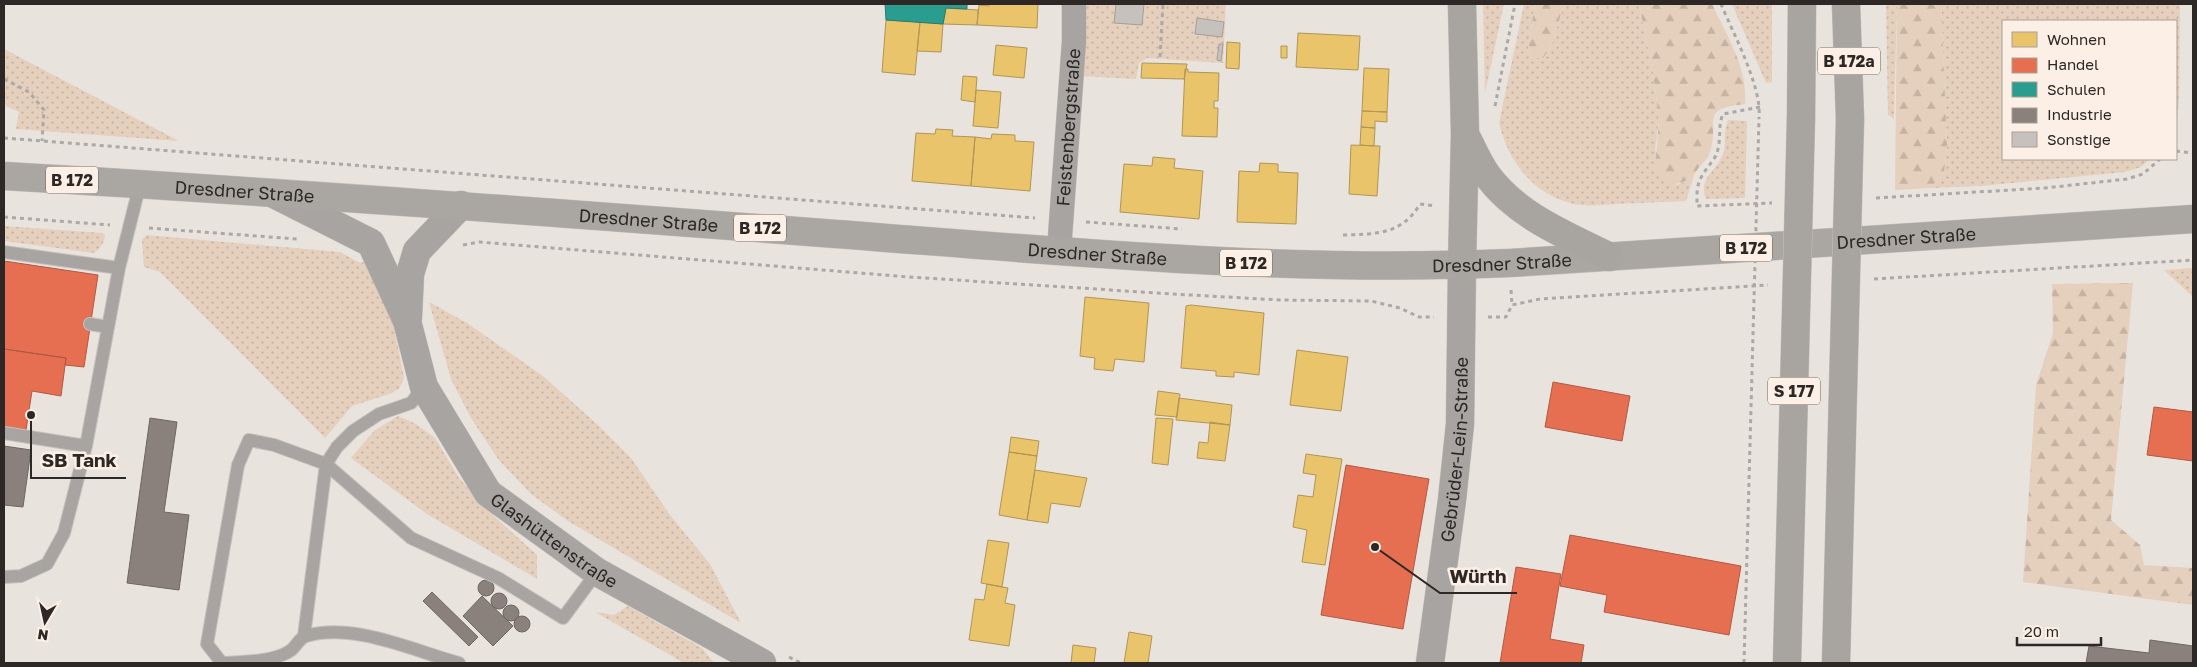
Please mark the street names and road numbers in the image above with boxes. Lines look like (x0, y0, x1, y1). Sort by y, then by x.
street label: Feistenbergstraße (1051, 48, 1084, 207)
road number: B 172a (1818, 48, 1880, 74)
road number: B 172 (46, 166, 98, 194)
street label: Dresdner Straße (174, 175, 315, 207)
street label: Dresdner Straße (578, 204, 719, 236)
road number: B 172 (734, 214, 786, 242)
street label: Dresdner Straße (1836, 222, 1977, 253)
road number: B 172 (1720, 234, 1772, 262)
street label: Dresdner Straße (1027, 238, 1168, 269)
street label: Dresdner Straße (1432, 248, 1572, 276)
road number: B 172 (1220, 250, 1272, 276)
street label: Gebrüder-Lein-Straße (1435, 357, 1472, 544)
road number: S 177 (1768, 378, 1820, 404)
street label: Glashüttenstraße (486, 488, 621, 592)

